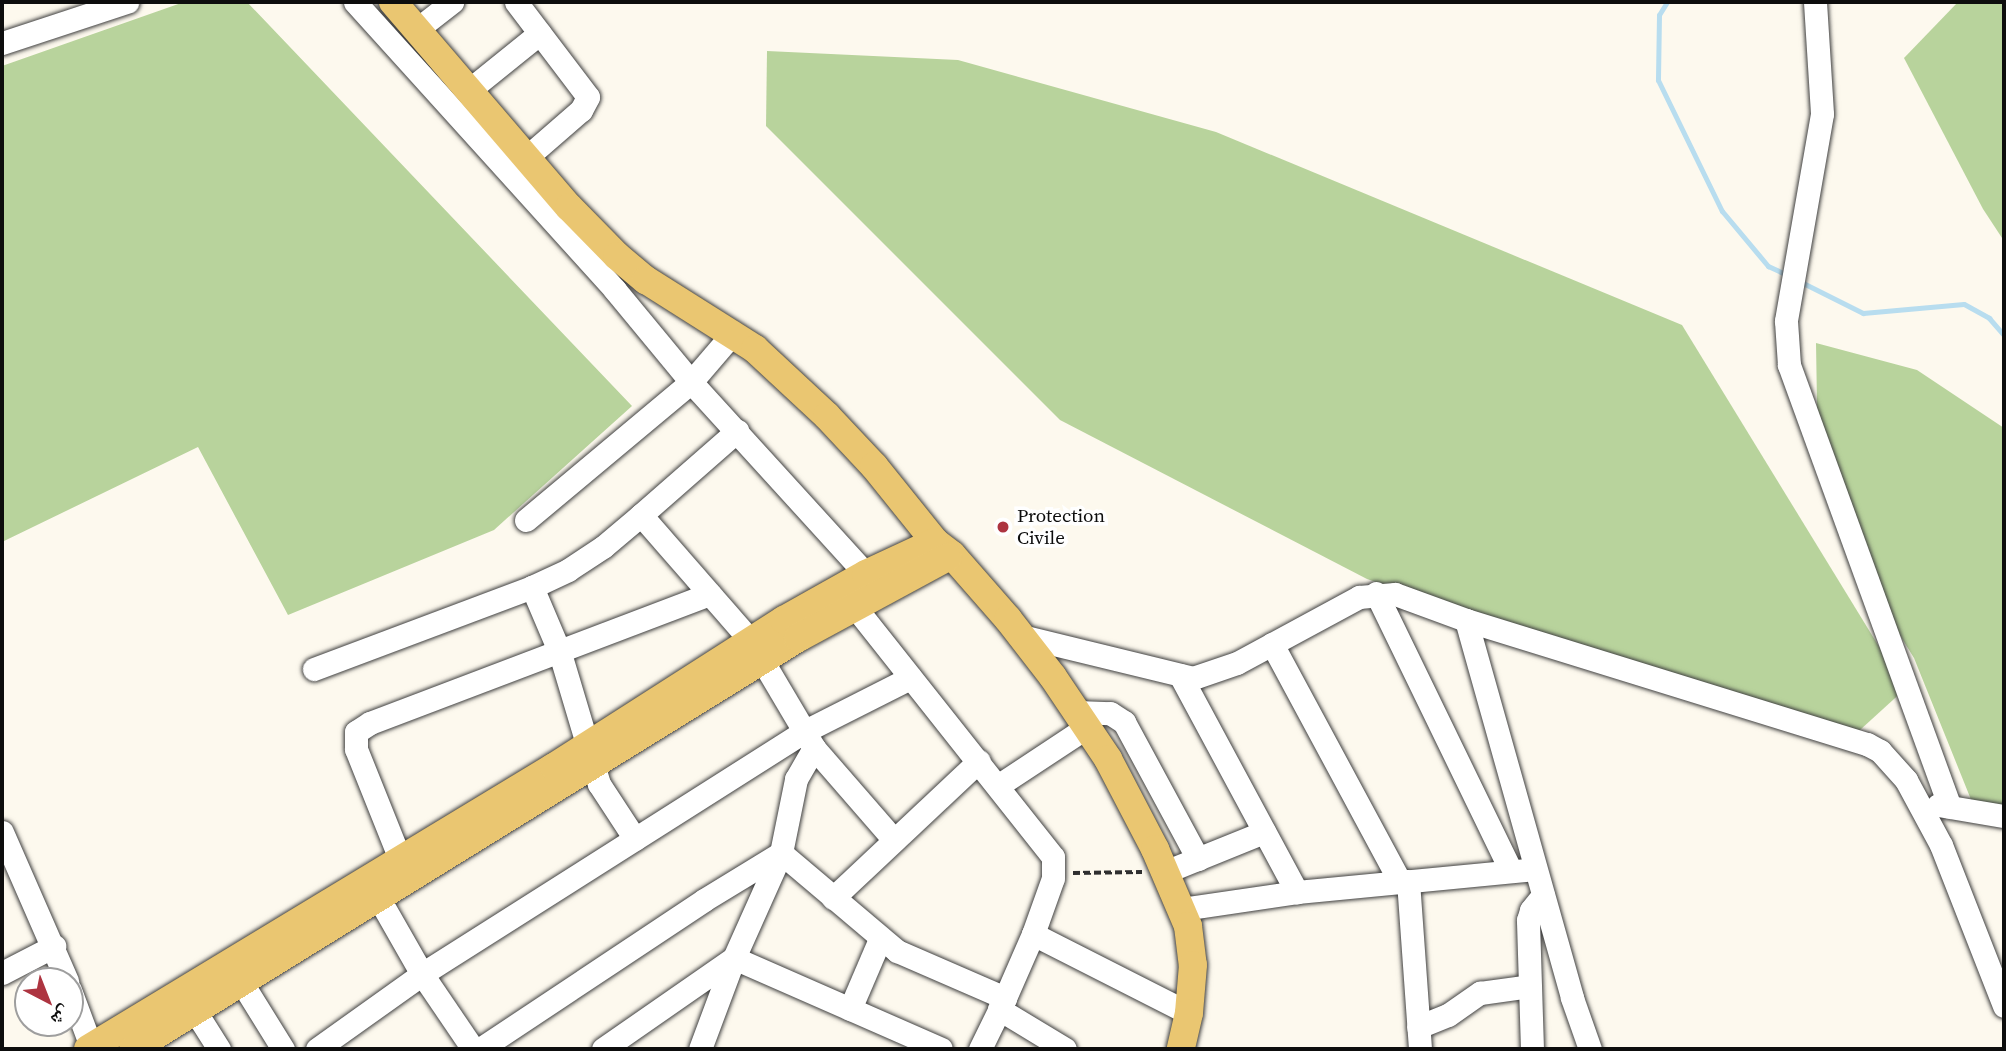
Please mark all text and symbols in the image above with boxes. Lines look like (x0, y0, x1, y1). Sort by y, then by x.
place label: Protection Civile (1017, 505, 1105, 549)
marker: Protection Civile (995, 519, 1011, 535)
north arrow (14, 967, 84, 1037)
text: ش (46, 1000, 78, 1033)

